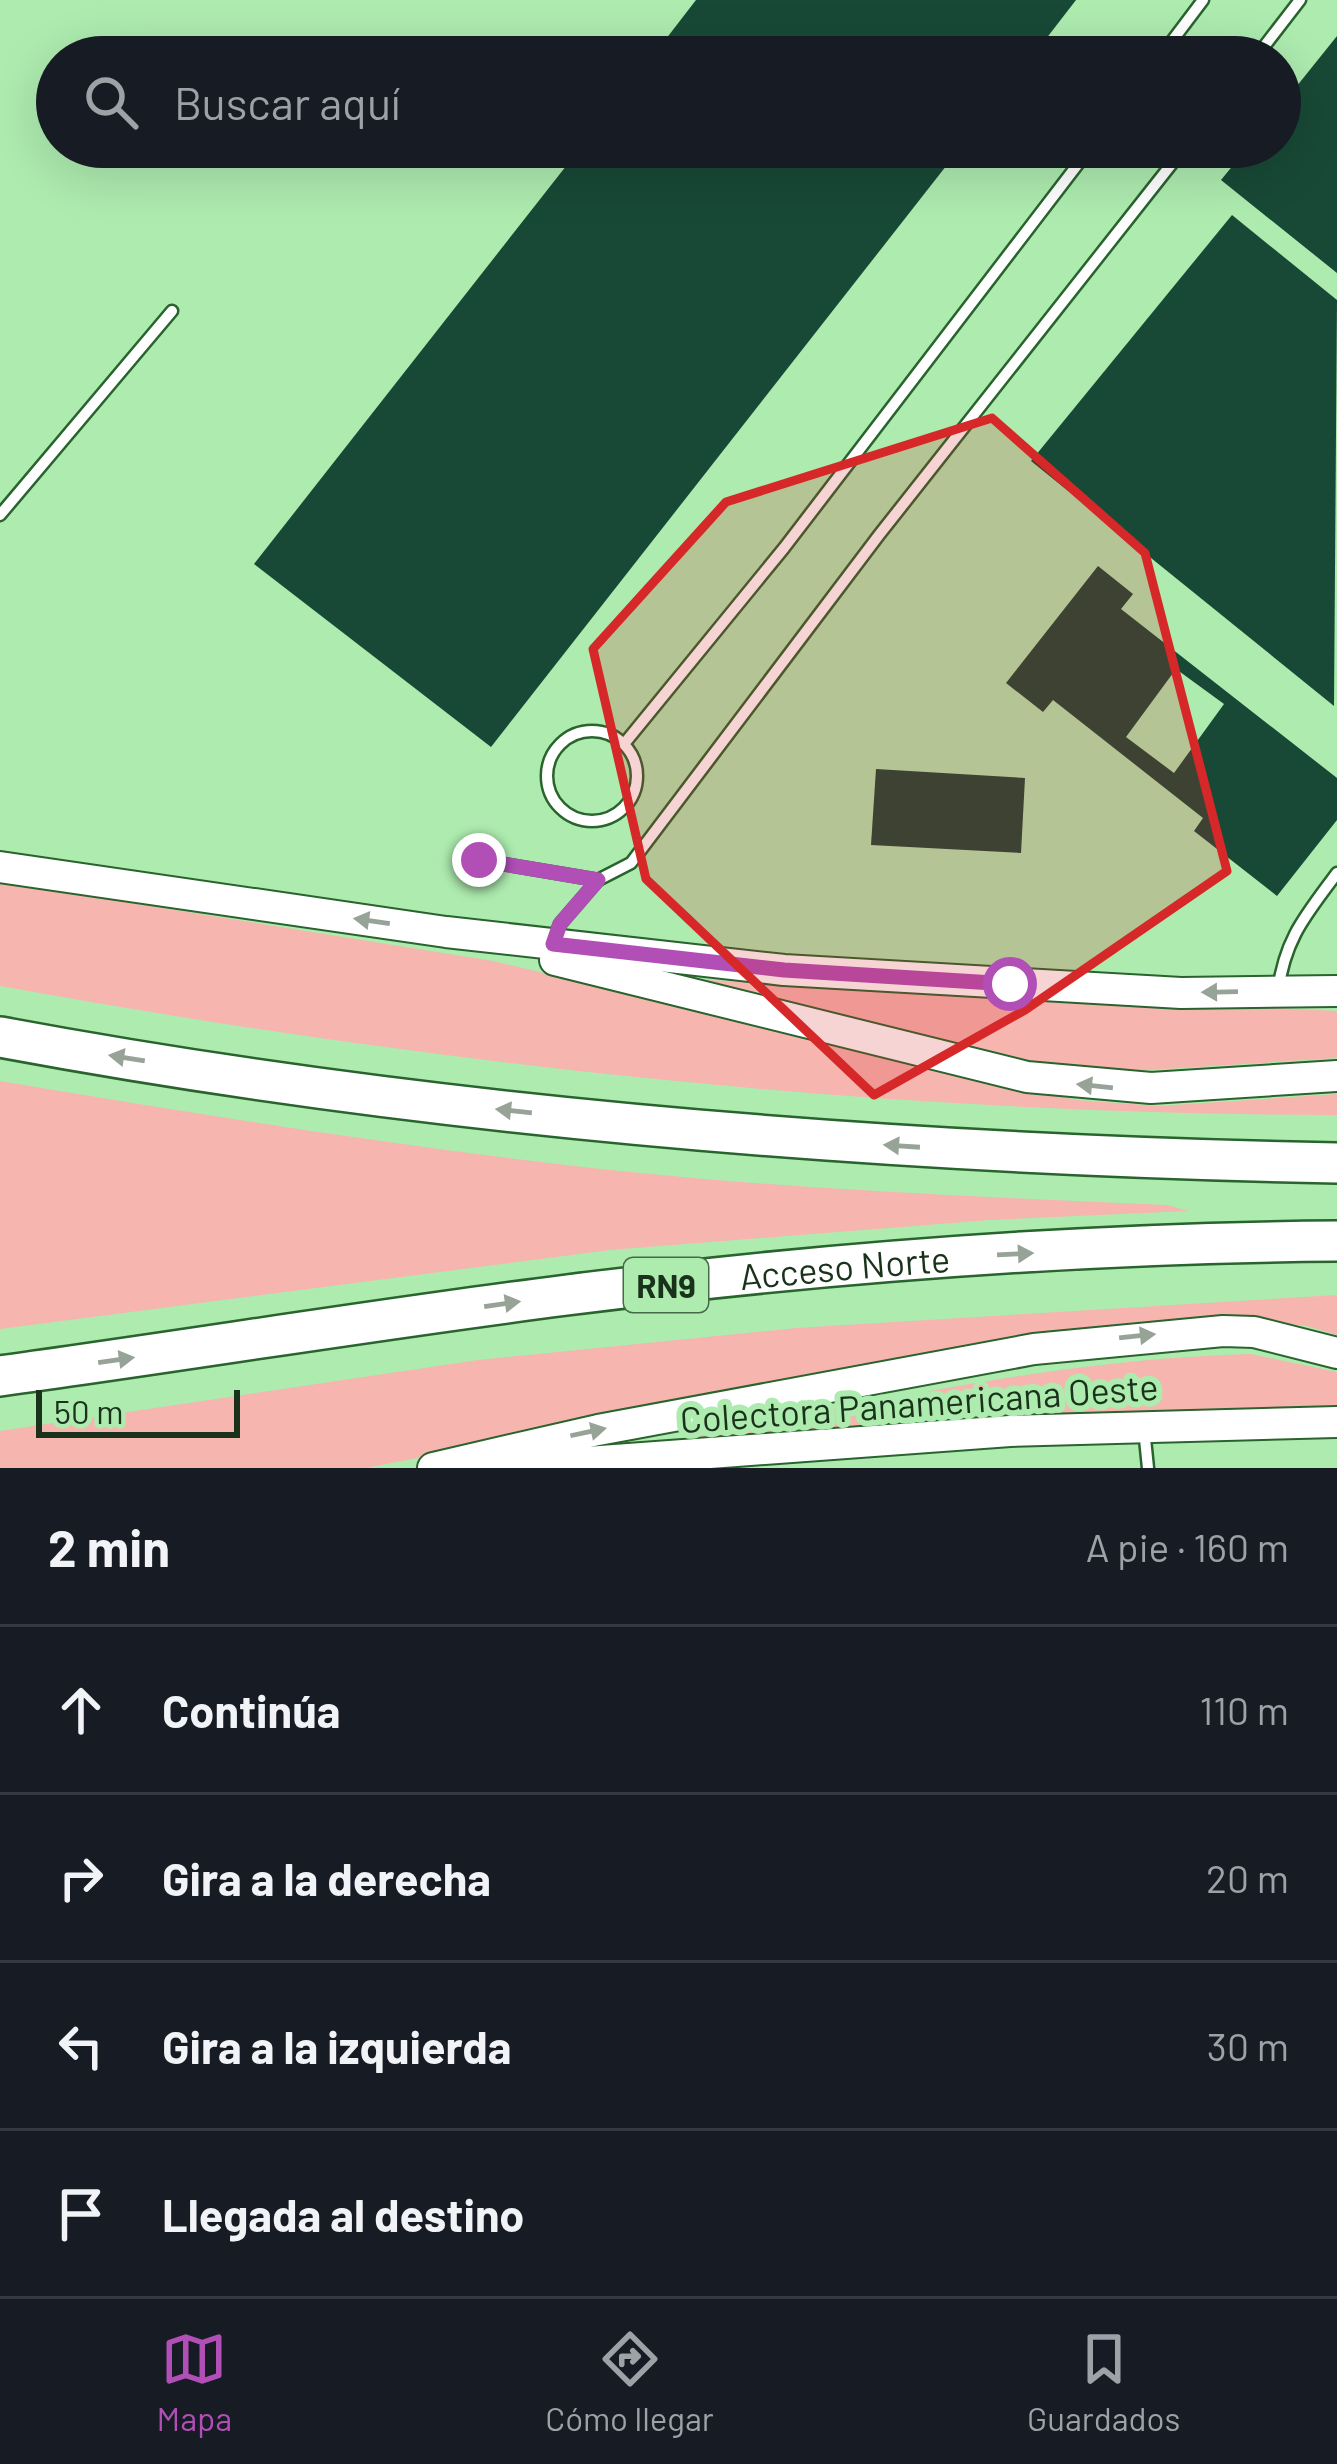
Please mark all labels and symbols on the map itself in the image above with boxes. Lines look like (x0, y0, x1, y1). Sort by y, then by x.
route end (452, 833, 506, 887)
one-way arrow (352, 911, 390, 930)
route start (983, 957, 1037, 1011)
one-way arrow (1200, 982, 1238, 1002)
one-way arrow (108, 1048, 145, 1067)
one-way arrow (1076, 1076, 1113, 1095)
one-way arrow (494, 1101, 532, 1120)
one-way arrow (883, 1136, 920, 1155)
street label: Acceso Norte (737, 1235, 951, 1297)
one-way arrow (997, 1244, 1035, 1263)
road number: RN9 (624, 1258, 708, 1312)
one-way arrow (484, 1295, 521, 1314)
one-way arrow (1119, 1326, 1157, 1345)
one-way arrow (98, 1350, 135, 1369)
street label: Colectora Panamericana Oeste (678, 1364, 1160, 1440)
scale bar (36, 1384, 240, 1437)
one-way arrow (569, 1422, 607, 1441)

